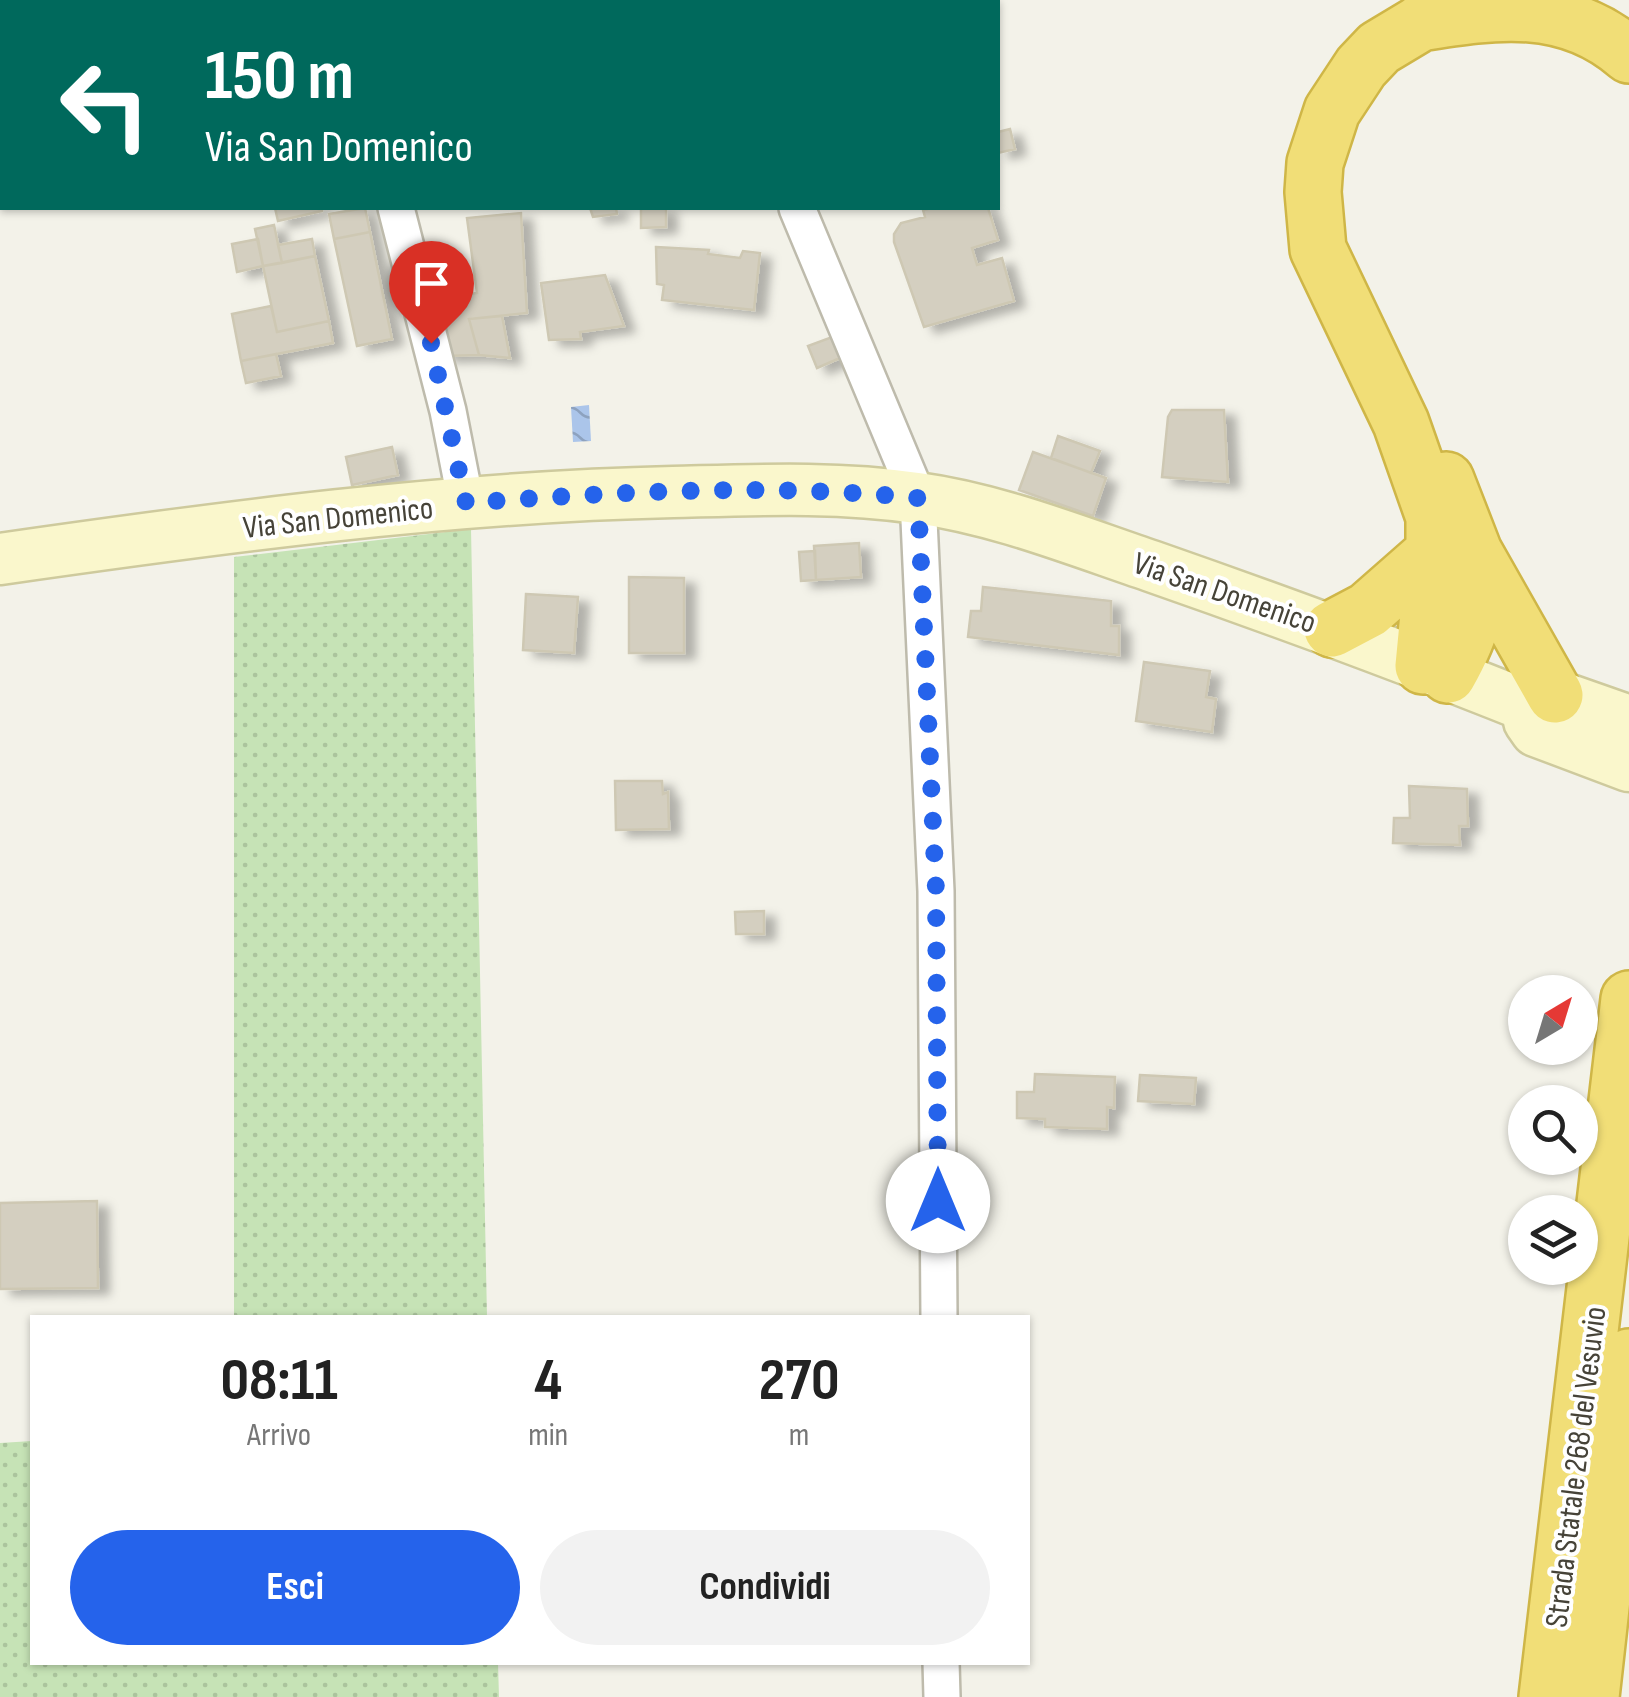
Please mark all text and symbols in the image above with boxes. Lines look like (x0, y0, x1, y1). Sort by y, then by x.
text: 150 m (205, 35, 354, 119)
icon: left (40, 40, 170, 170)
text: Via San Domenico (205, 120, 473, 175)
pin (389, 241, 474, 344)
icon: arrive (404, 256, 459, 311)
street label: Via San Domenico (241, 489, 435, 548)
street label: Via San Domenico (1128, 544, 1321, 643)
north arrow (1508, 975, 1598, 1065)
map controls (1508, 975, 1598, 1285)
button: search (1508, 1085, 1598, 1175)
position arrow (886, 1149, 990, 1253)
button: layers (1508, 1195, 1598, 1285)
street label: Strada Statale 268 del Vesuvio (1537, 1305, 1616, 1630)
text: 08:11 (220, 1345, 338, 1417)
text: 4 (534, 1345, 562, 1417)
text: 270 (759, 1345, 840, 1417)
text: Arrivo (247, 1416, 311, 1455)
text: min (528, 1416, 568, 1455)
text: m (789, 1416, 809, 1455)
button: Esci (70, 1530, 520, 1645)
button: Condividi (540, 1530, 990, 1645)

